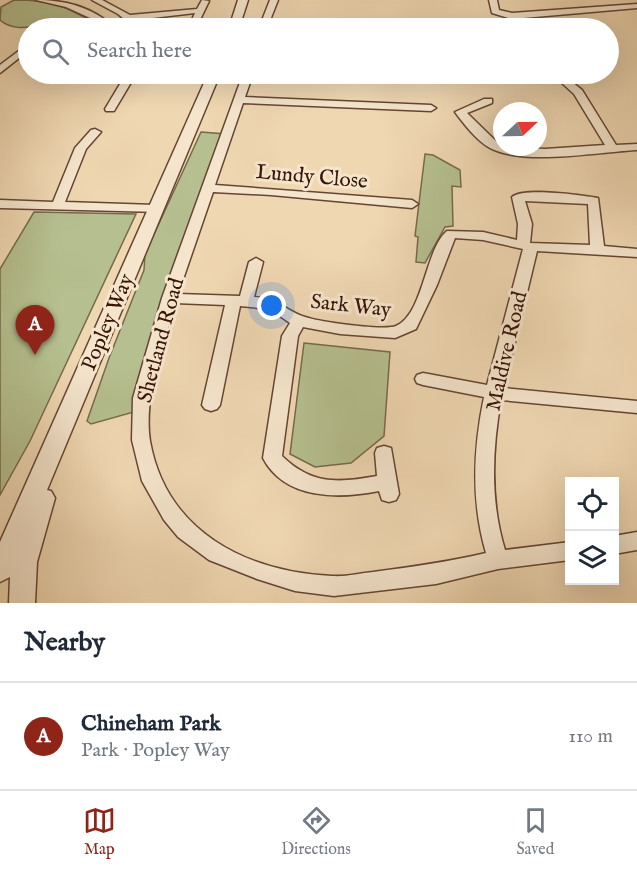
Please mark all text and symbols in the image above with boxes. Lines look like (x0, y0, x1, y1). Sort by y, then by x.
search box (18, 18, 619, 84)
icon: search (39, 35, 72, 68)
text: Search here (87, 37, 192, 65)
north arrow (493, 102, 547, 156)
street label: Lundy Close (255, 159, 369, 196)
street label: Popley Way (76, 270, 141, 375)
street label: Shetland Road (132, 274, 191, 406)
street label: Maldive Road (481, 288, 535, 414)
street label: Sark Way (309, 289, 393, 324)
your location (257, 291, 286, 320)
pin: A (15, 306, 54, 355)
map controls (565, 477, 619, 585)
button: locate (565, 477, 619, 531)
button: layers (565, 531, 619, 585)
text: Nearby (24, 626, 105, 659)
text: Chineham Park (81, 710, 221, 738)
text: A (37, 724, 50, 749)
text: 110 m (569, 724, 613, 749)
text: Park · Popley Way (81, 738, 230, 763)
tab: Map (83, 804, 116, 860)
tab: Directions (281, 804, 351, 860)
tab: Saved (516, 804, 554, 860)

